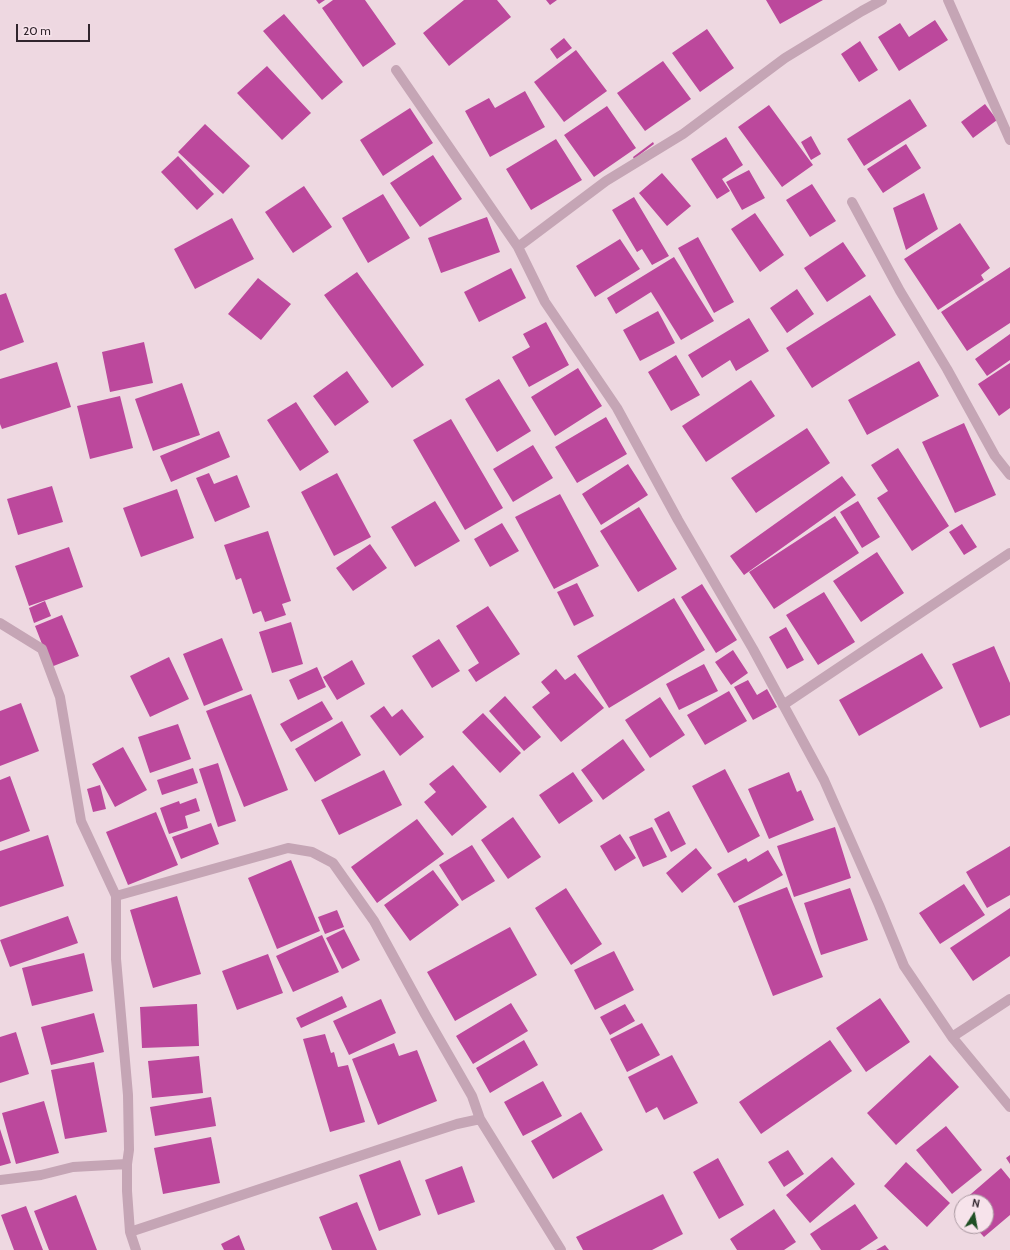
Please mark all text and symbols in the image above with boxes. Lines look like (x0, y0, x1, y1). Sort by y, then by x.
scale bar (18, 16, 92, 42)
text: 20 m (23, 23, 51, 38)
north arrow (954, 1194, 994, 1234)
text: N (971, 1196, 981, 1211)

